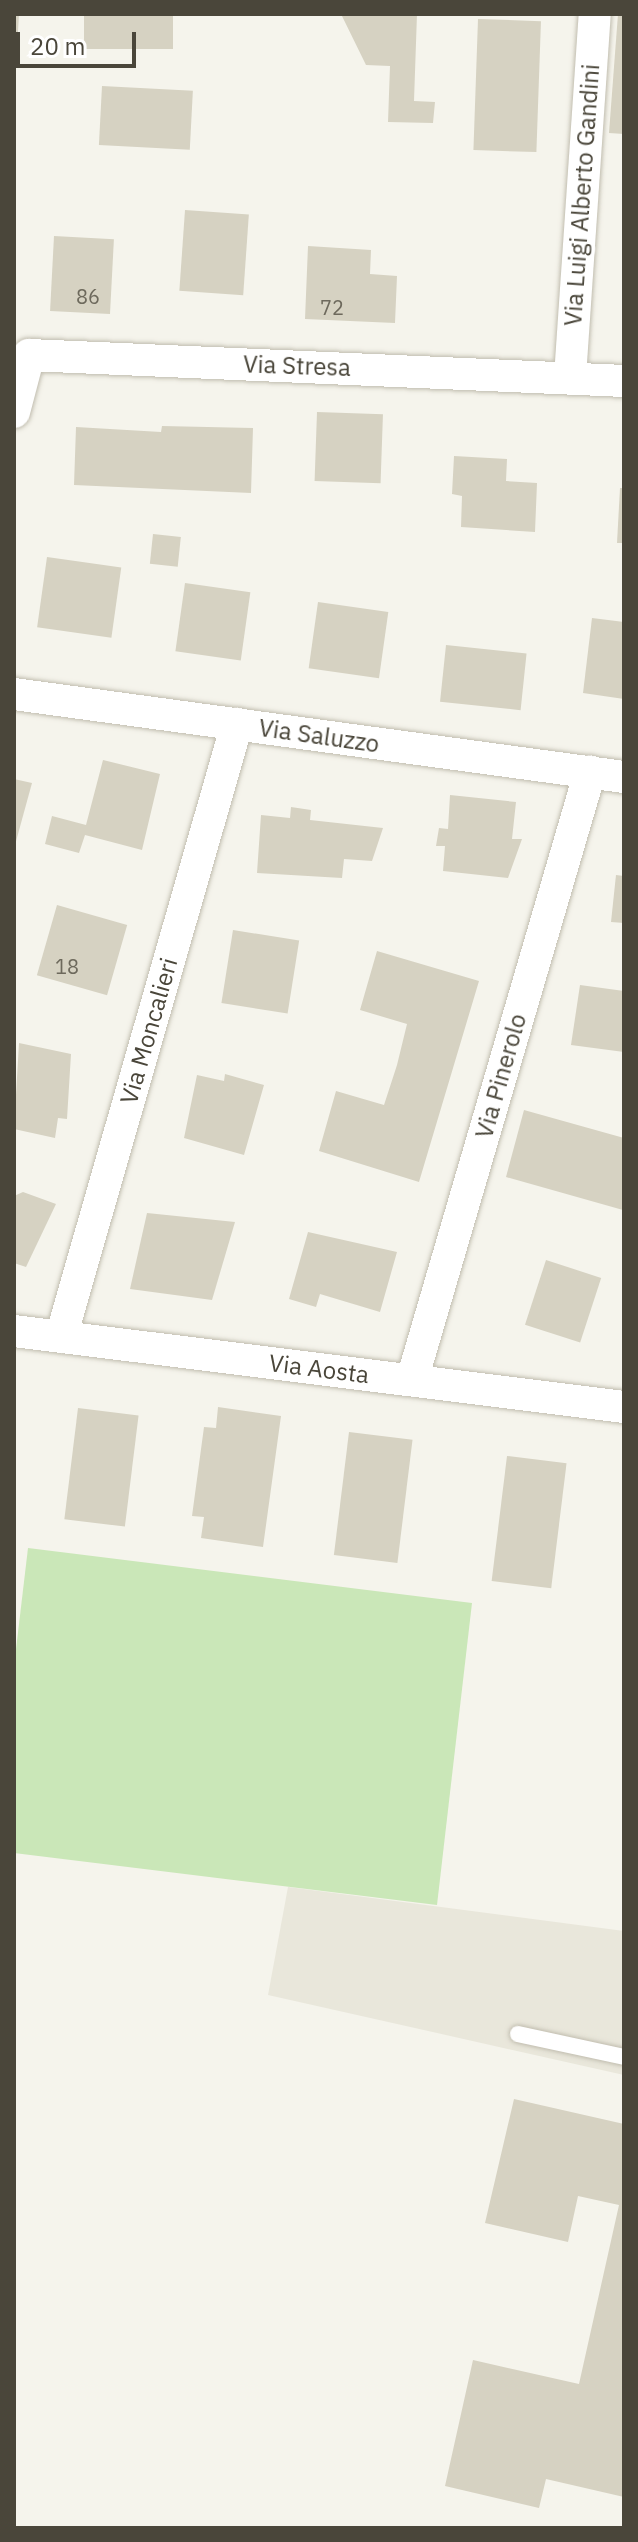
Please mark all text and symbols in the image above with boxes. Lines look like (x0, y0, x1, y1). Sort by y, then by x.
scale bar (20, 16, 140, 66)
text: 20 m (30, 30, 85, 62)
street label: Via Luigi Alberto Gandini (558, 63, 606, 327)
house number: 86 (76, 284, 100, 308)
house number: 72 (320, 295, 344, 319)
street label: Via Stresa (243, 350, 351, 382)
street label: Via Saluzzo (257, 713, 381, 759)
house number: 18 (55, 954, 79, 978)
street label: Via Moncalieri (114, 954, 184, 1108)
street label: Via Pinerolo (469, 1010, 533, 1142)
street label: Via Aosta (267, 1349, 371, 1389)

